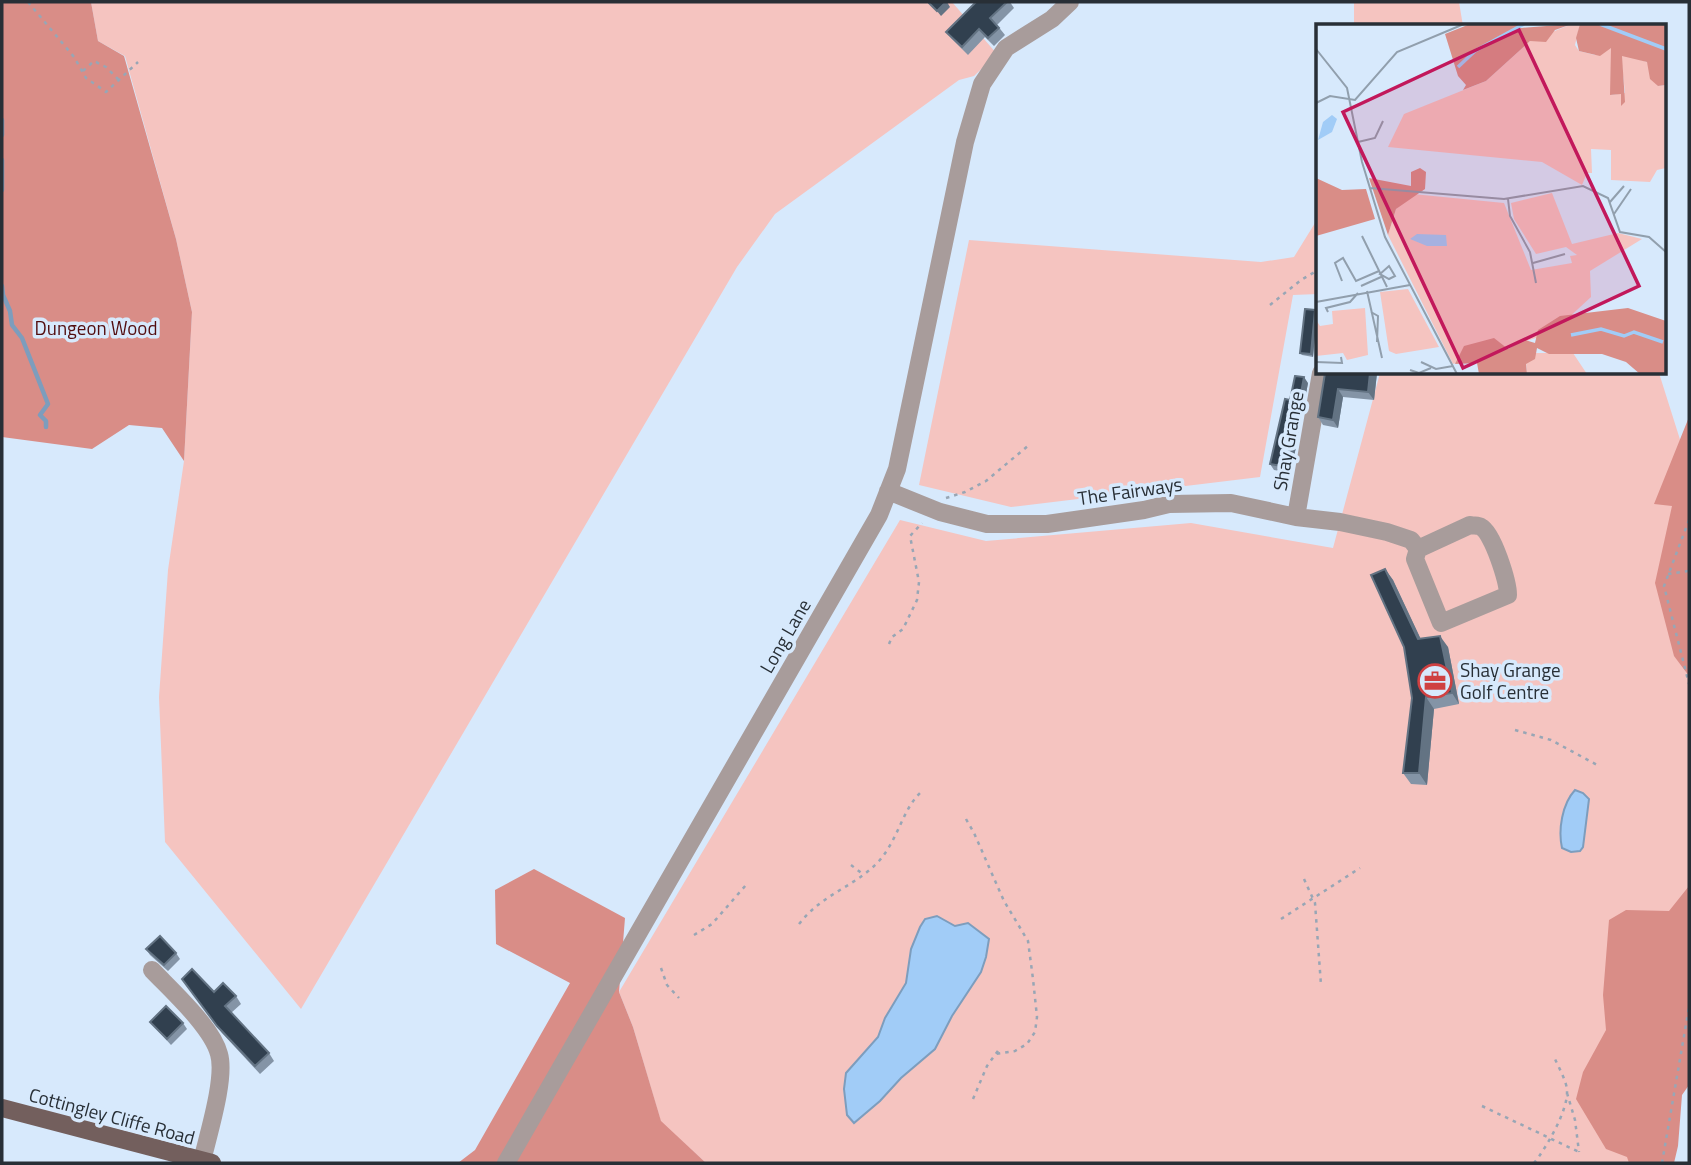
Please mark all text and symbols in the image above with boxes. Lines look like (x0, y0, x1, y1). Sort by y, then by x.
inset map (1316, 24, 1666, 374)
park label: Dungeon Wood (35, 313, 157, 342)
street label: Shay Grange (1264, 389, 1311, 493)
street label: The Fairways (1076, 469, 1184, 512)
street label: Long Lane (752, 593, 818, 678)
place label: Shay Grange Golf Centre (1460, 655, 1561, 706)
office icon: Shay Grange Golf Centre (1416, 662, 1454, 700)
street label: Cottingley Cliffe Road (26, 1079, 198, 1152)

